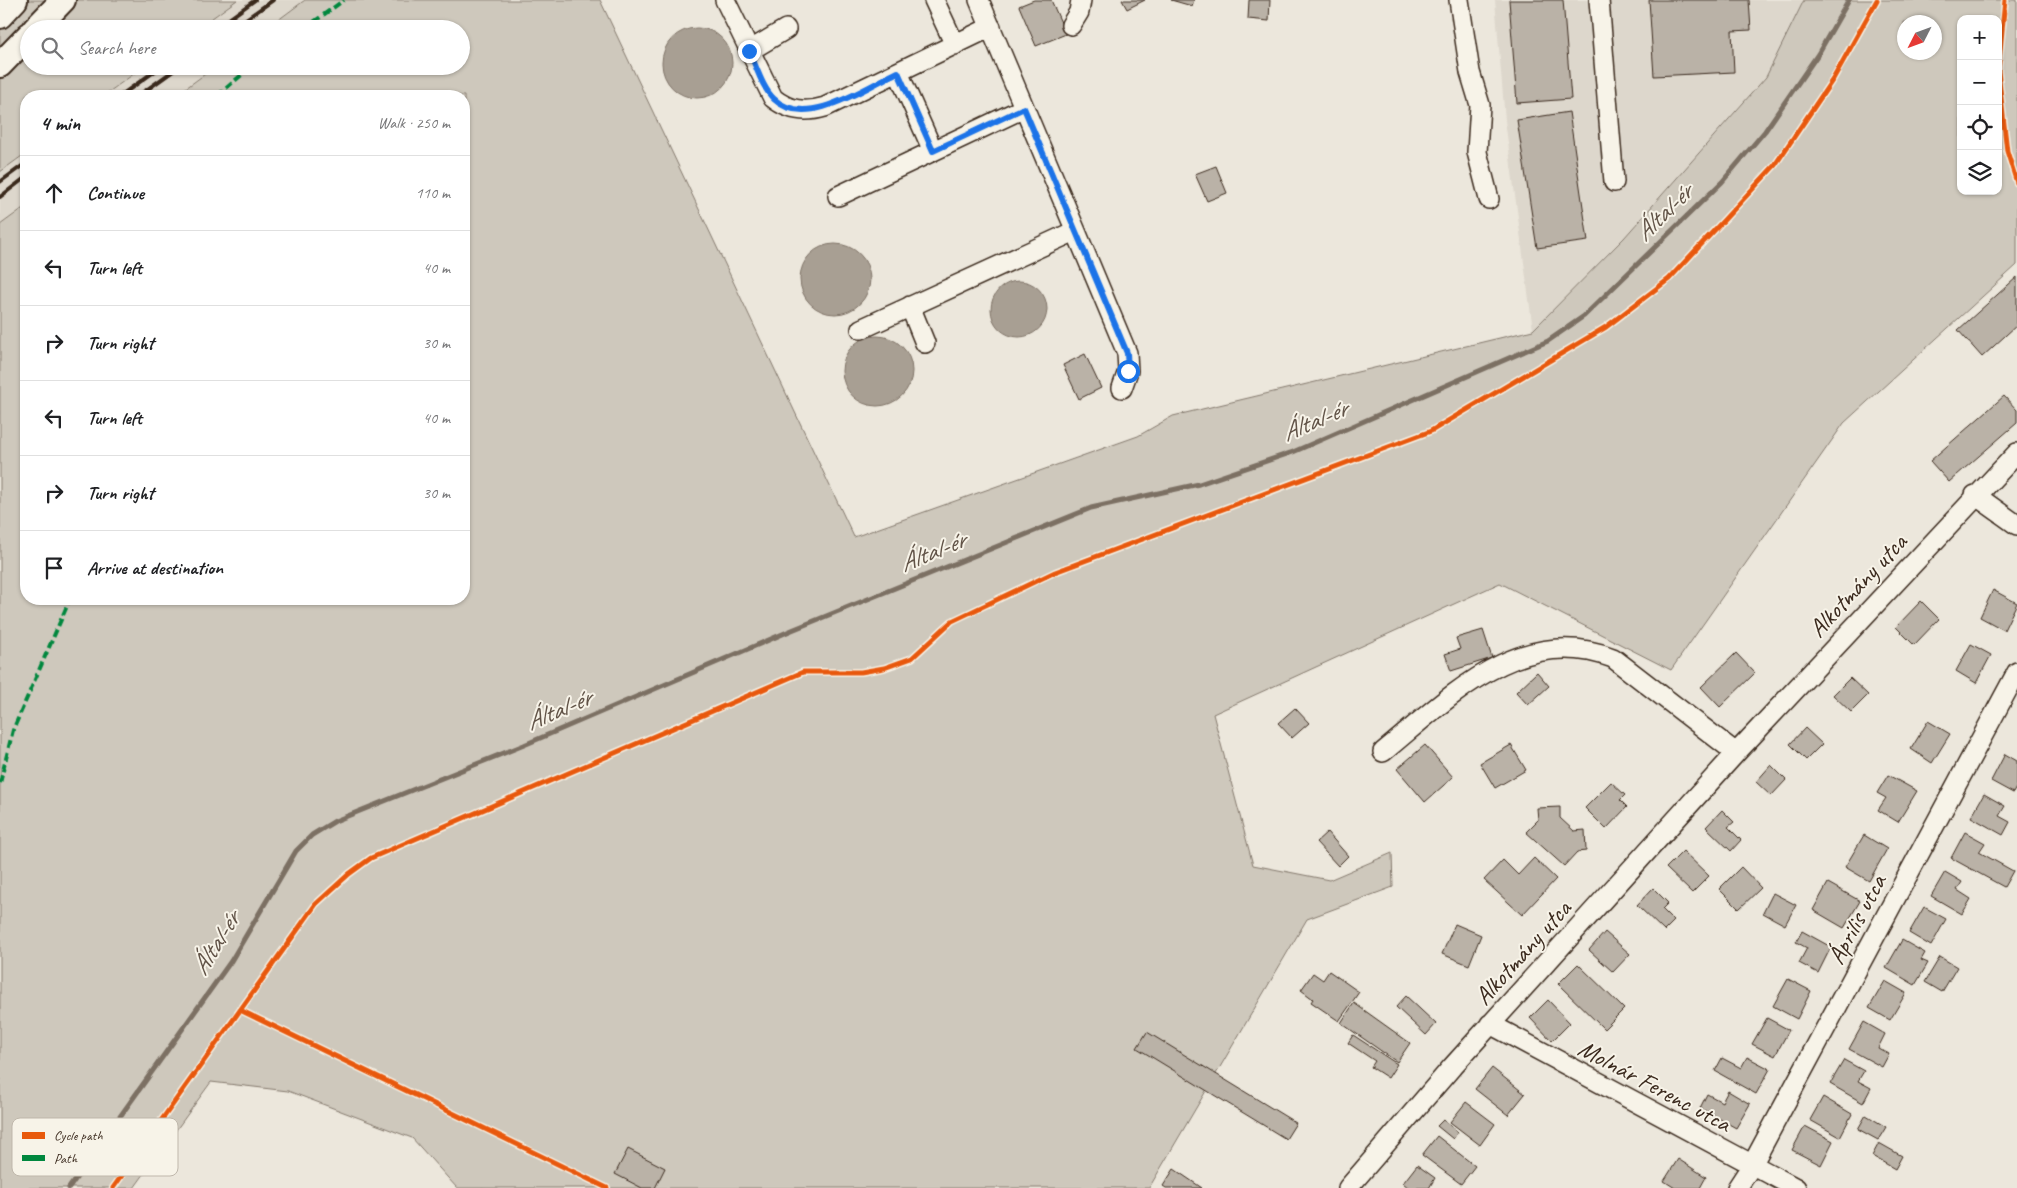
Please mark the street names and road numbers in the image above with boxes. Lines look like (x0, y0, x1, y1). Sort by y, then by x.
street label: Alkotmány utca (1802, 526, 1915, 644)
street label: Április utca (1820, 867, 1895, 970)
street label: Alkotmány utca (1467, 892, 1580, 1012)
street label: Molnár Ferenc utca (1573, 1032, 1738, 1141)

